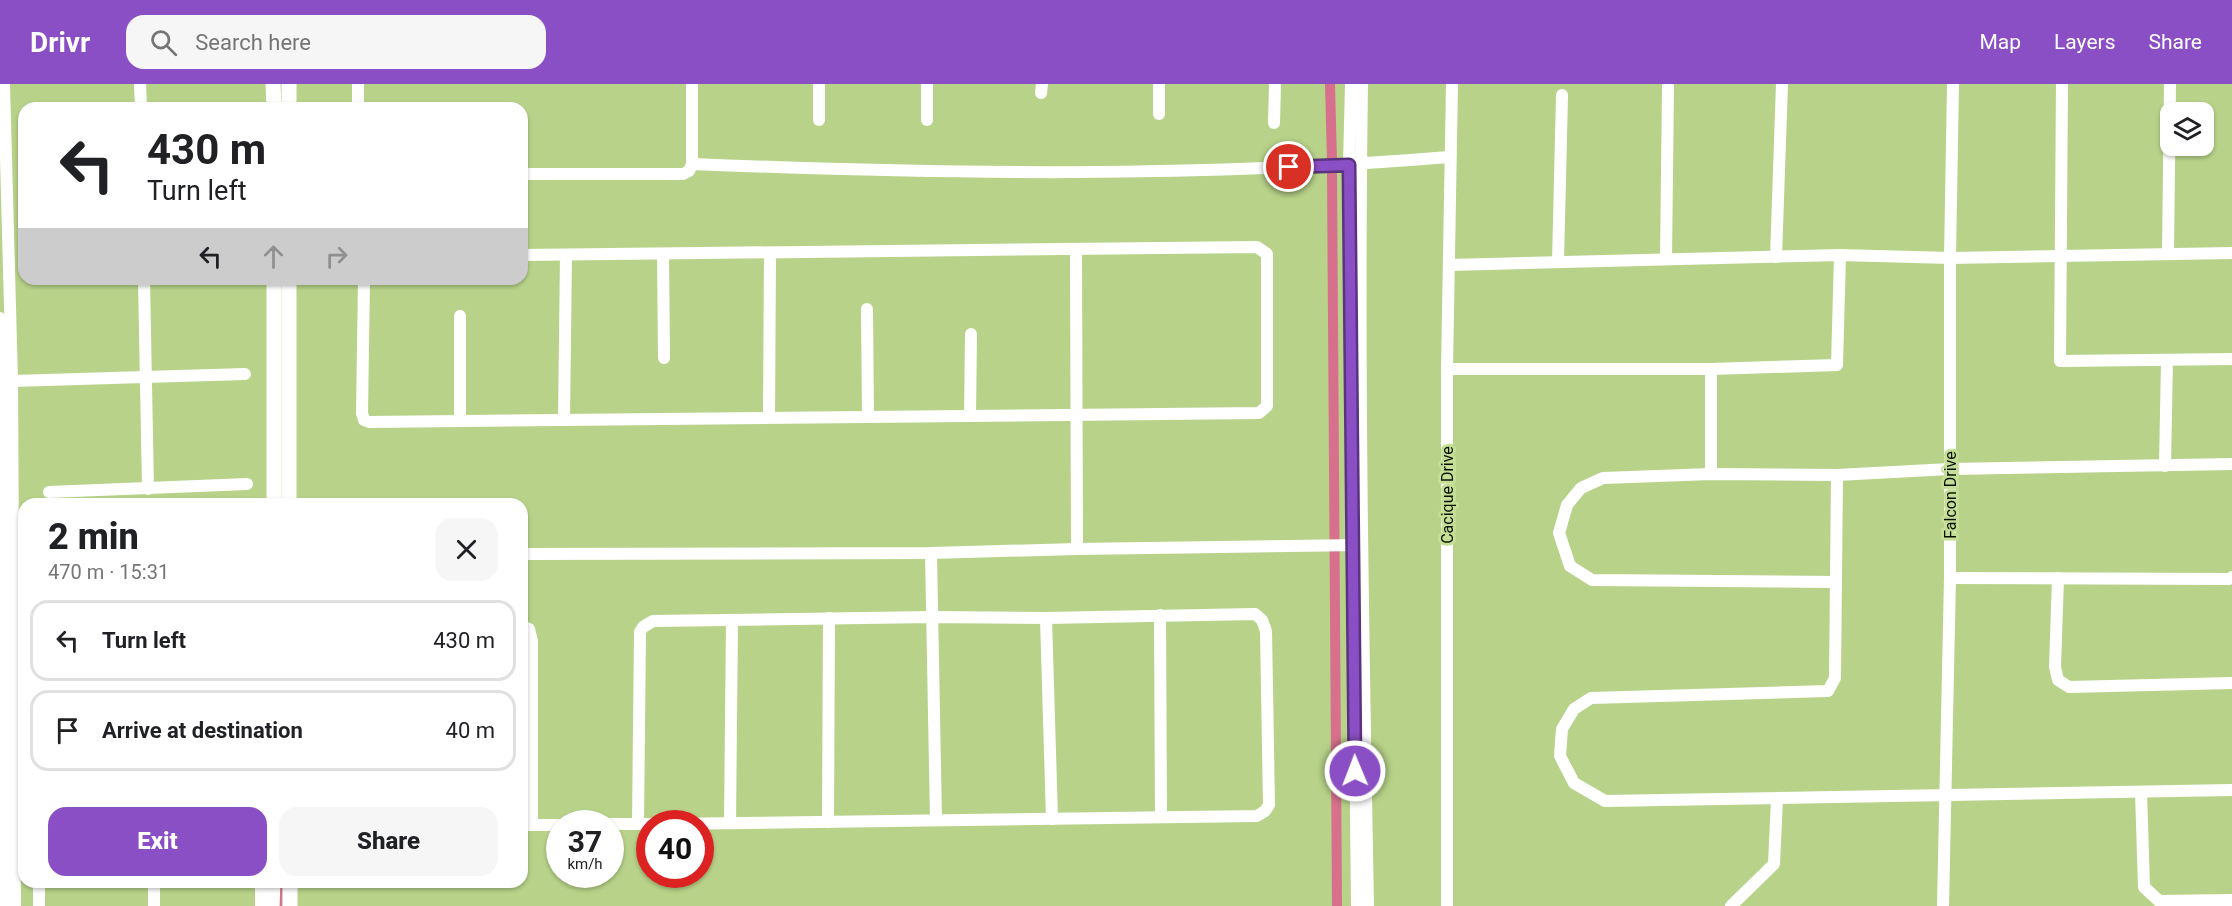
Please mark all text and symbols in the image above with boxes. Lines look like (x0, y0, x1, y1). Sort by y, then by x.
search box (126, 15, 546, 69)
text: Drivr (30, 26, 90, 59)
icon: search (147, 26, 180, 59)
text: Search here (195, 30, 311, 55)
text: Map (1979, 30, 2021, 54)
text: Layers (2054, 30, 2115, 54)
text: Share (2148, 30, 2202, 54)
map controls (2160, 102, 2214, 156)
button: layers (2160, 102, 2214, 156)
text: 430 m (147, 125, 266, 174)
icon: left (48, 126, 126, 204)
pin (1263, 141, 1314, 192)
icon: arrive (1272, 150, 1305, 183)
text: Turn left (147, 175, 247, 207)
icon: left (194, 240, 227, 273)
icon: ahead (257, 240, 290, 273)
icon: right (320, 240, 353, 273)
street label: Cacique Drive (1438, 446, 1457, 544)
street label: Falcon Drive (1941, 451, 1960, 539)
text: 2 min (48, 516, 139, 558)
button: close (435, 518, 498, 581)
text: 470 m · 15:31 (48, 560, 169, 584)
icon: left (51, 624, 84, 657)
text: Turn left (102, 628, 186, 653)
text: 430 m (433, 628, 495, 653)
icon: arrive (51, 714, 84, 747)
text: Arrive at destination (102, 718, 303, 743)
text: 40 m (446, 718, 495, 743)
position arrow (1323, 739, 1387, 803)
button: Exit (48, 807, 267, 876)
button: Share (279, 807, 498, 876)
speed limit sign: 40 (636, 810, 714, 888)
text: 37 (568, 824, 602, 859)
text: km/h (567, 855, 603, 873)

